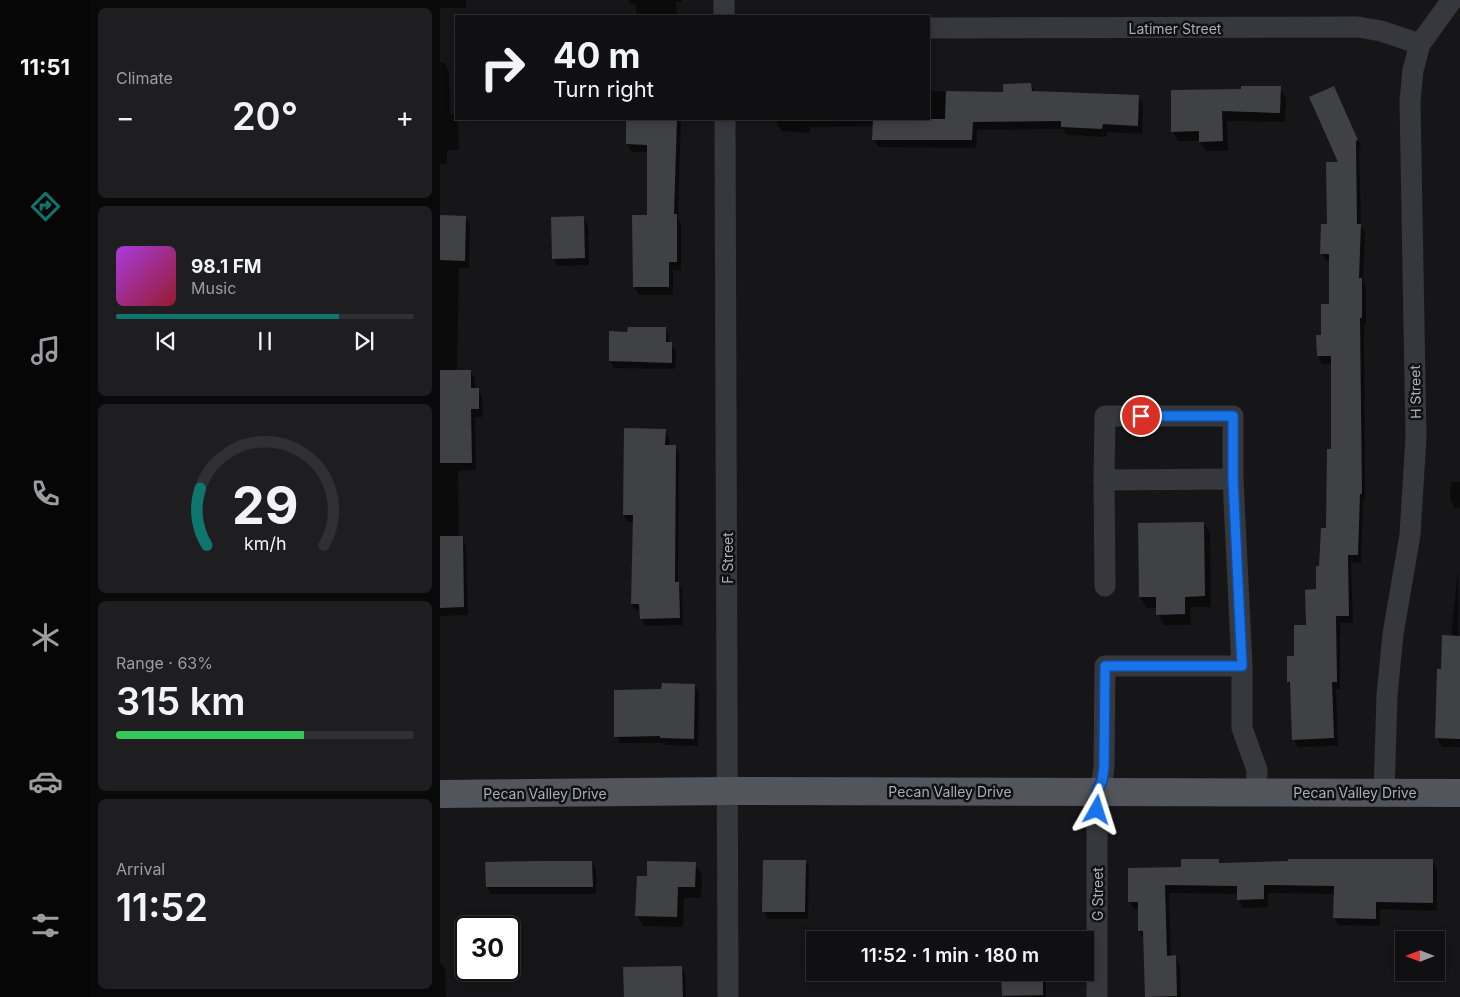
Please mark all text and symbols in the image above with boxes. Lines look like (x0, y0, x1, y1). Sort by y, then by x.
street label: Latimer Street (1129, 20, 1222, 37)
text: 40 m (553, 34, 641, 76)
icon: right (470, 35, 535, 100)
text: 11:51 (20, 54, 70, 80)
text: Climate (116, 68, 173, 88)
text: Turn right (553, 76, 654, 102)
text: 20° (232, 93, 298, 139)
text: − (116, 100, 135, 134)
text: + (395, 100, 414, 134)
icon: directions (28, 189, 63, 224)
text: 98.1 FM (191, 255, 261, 278)
text: Music (191, 278, 236, 298)
icon: previous (152, 327, 180, 355)
icon: pause (251, 327, 279, 355)
icon: next (350, 327, 378, 355)
icon: music (28, 333, 63, 368)
street label: H Street (1406, 365, 1424, 419)
pin (1120, 395, 1162, 437)
icon: arrive (1127, 402, 1155, 430)
text: 29 (232, 474, 298, 537)
icon: phone (28, 476, 63, 511)
street label: F Street (719, 532, 736, 584)
text: km/h (244, 533, 286, 554)
icon: climate (28, 620, 63, 655)
text: Range · 63% (116, 653, 213, 673)
text: 315 km (116, 678, 246, 724)
icon: car (28, 764, 63, 799)
street label: Pecan Valley Drive (888, 783, 1012, 800)
position arrow (1070, 783, 1122, 835)
street label: Pecan Valley Drive (1293, 784, 1417, 801)
street label: Pecan Valley Drive (483, 785, 607, 802)
text: Arrival (116, 859, 165, 879)
street label: G Street (1089, 867, 1106, 921)
text: 11:52 (116, 884, 208, 930)
icon: filters (28, 908, 63, 943)
speed limit sign: 30 (455, 916, 520, 981)
north arrow (1395, 931, 1445, 981)
map controls (1395, 931, 1445, 981)
text: 11:52 · 1 min · 180 m (861, 944, 1039, 967)

